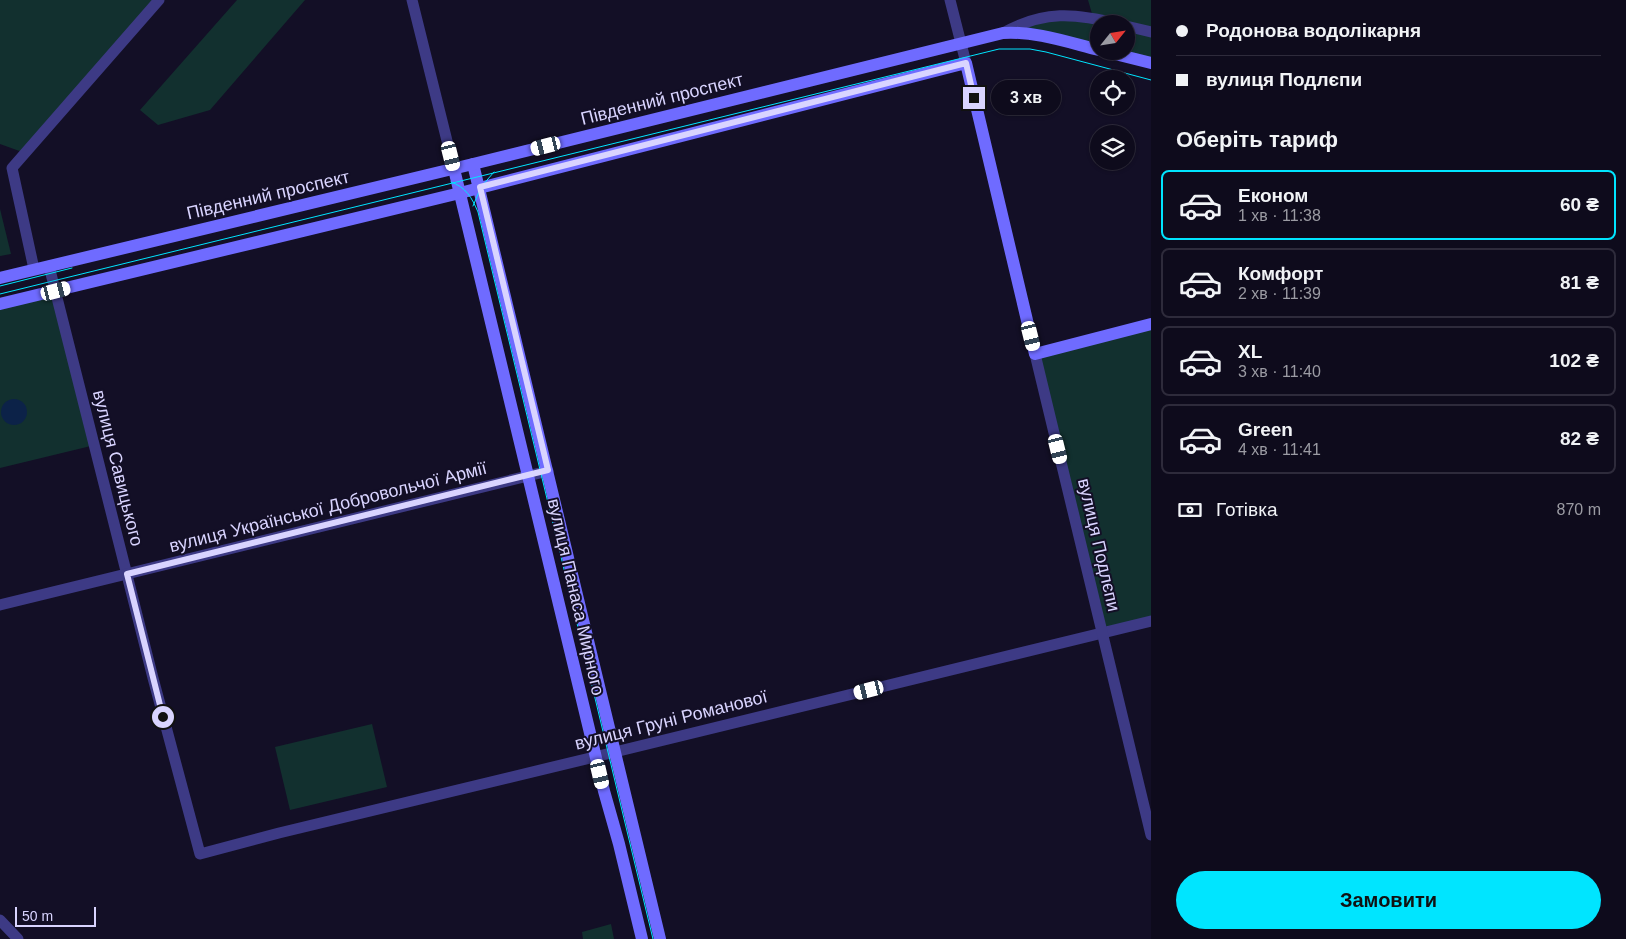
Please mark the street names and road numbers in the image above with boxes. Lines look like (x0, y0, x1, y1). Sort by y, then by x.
street label: Південний проспект (579, 69, 745, 129)
street label: Південний проспект (185, 167, 351, 223)
street label: вулиця Савицького (89, 388, 147, 548)
street label: вулиця Української Добровольчої Армії (167, 458, 489, 556)
street label: вулиця Подлєпи (1074, 477, 1124, 613)
street label: вулиця Панаса Мирного (544, 497, 608, 697)
street label: вулиця Груні Романової (573, 686, 769, 754)

